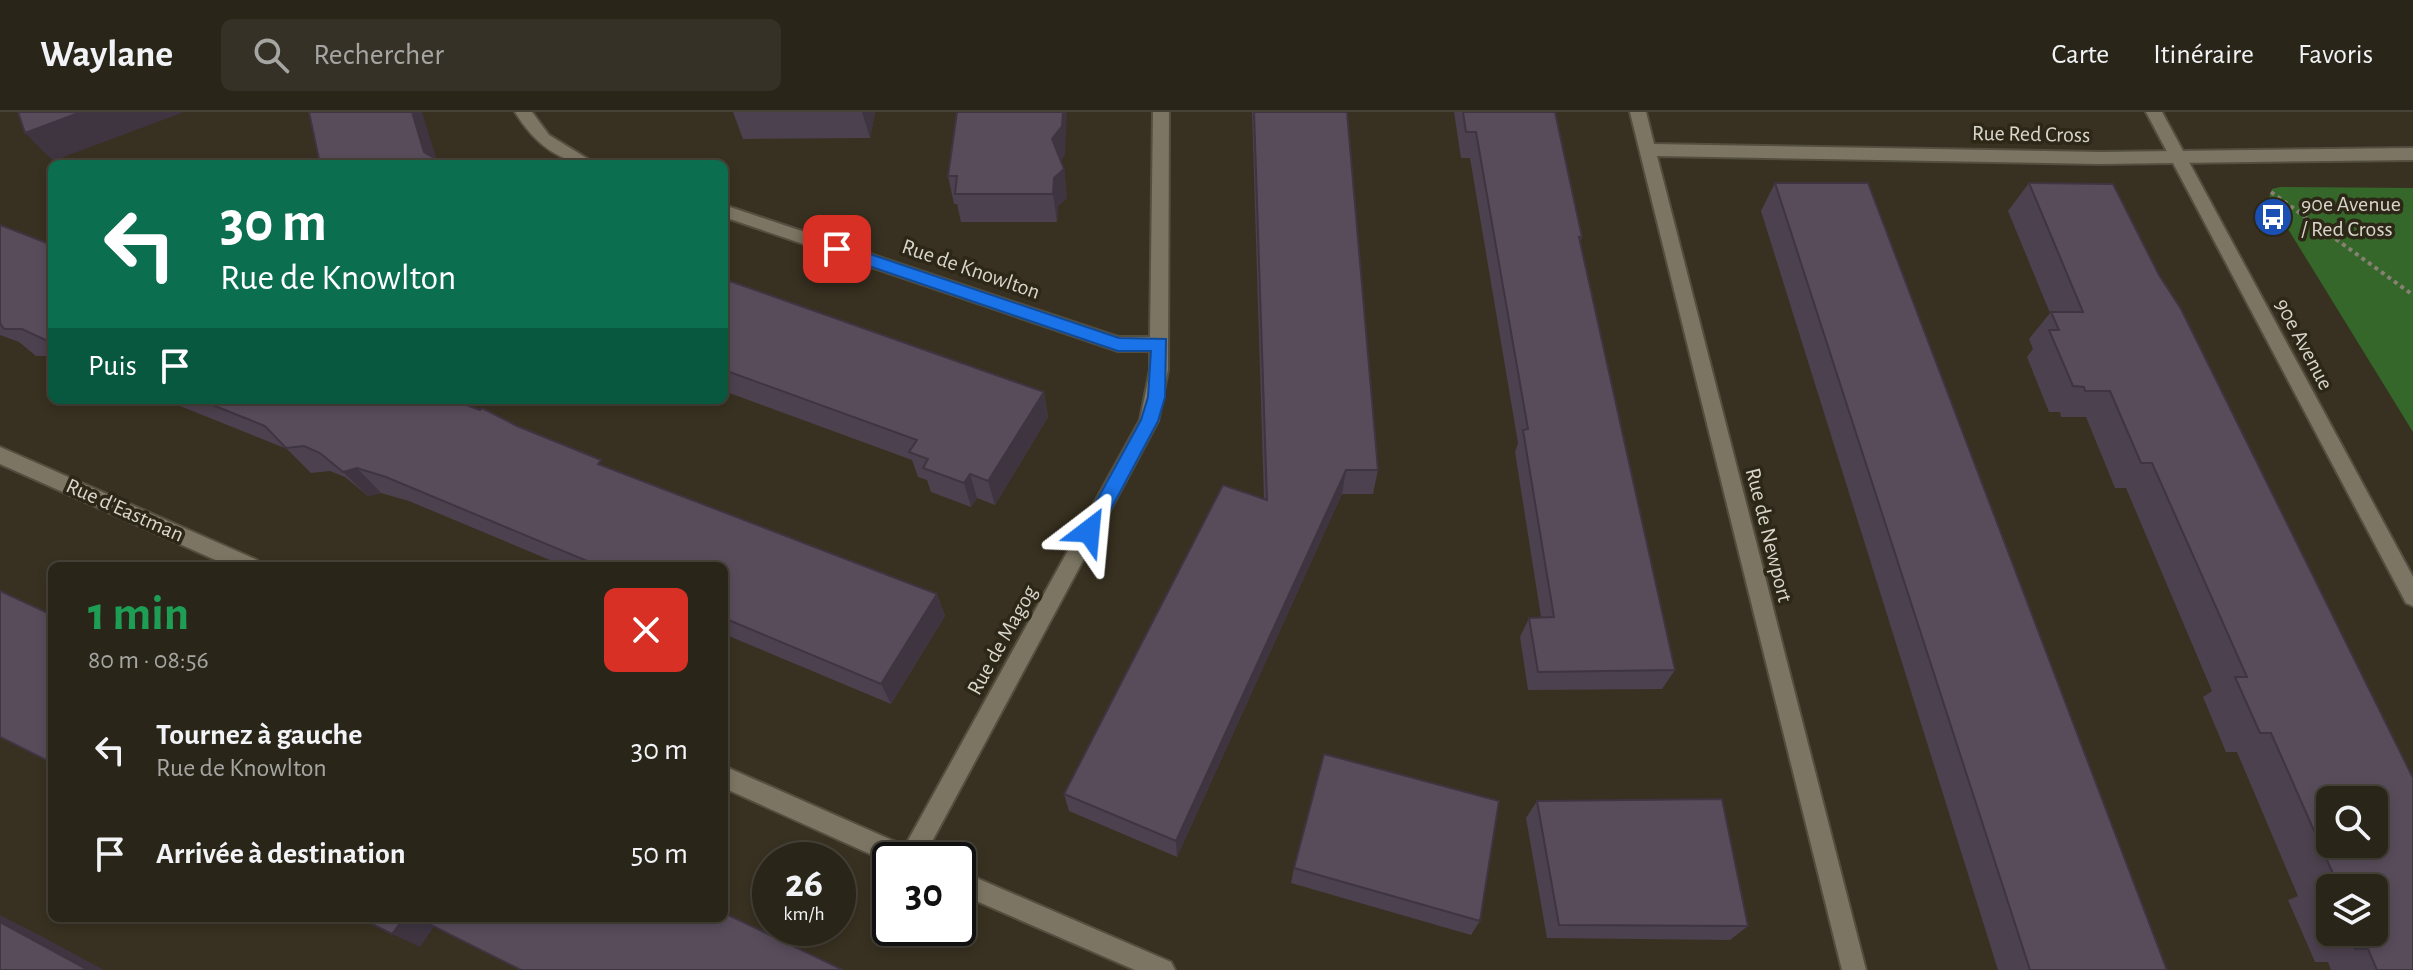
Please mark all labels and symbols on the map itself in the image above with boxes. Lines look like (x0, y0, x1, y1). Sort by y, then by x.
street label: Rue Red Cross (1972, 122, 2090, 146)
place label: 90e Avenue / Red Cross (2301, 193, 2401, 240)
bus stop icon: 90e Avenue / Red Cross (2252, 196, 2294, 238)
pin (803, 215, 871, 283)
street label: Rue de Knowlton (899, 235, 1043, 303)
street label: 90e Avenue (2271, 295, 2337, 393)
street label: Rue de Newport (1742, 466, 1796, 604)
street label: Rue d'Eastman (63, 474, 187, 546)
position arrow (1047, 489, 1131, 573)
street label: Rue de Magog (963, 581, 1041, 698)
speed limit sign: 30 (872, 842, 976, 946)

